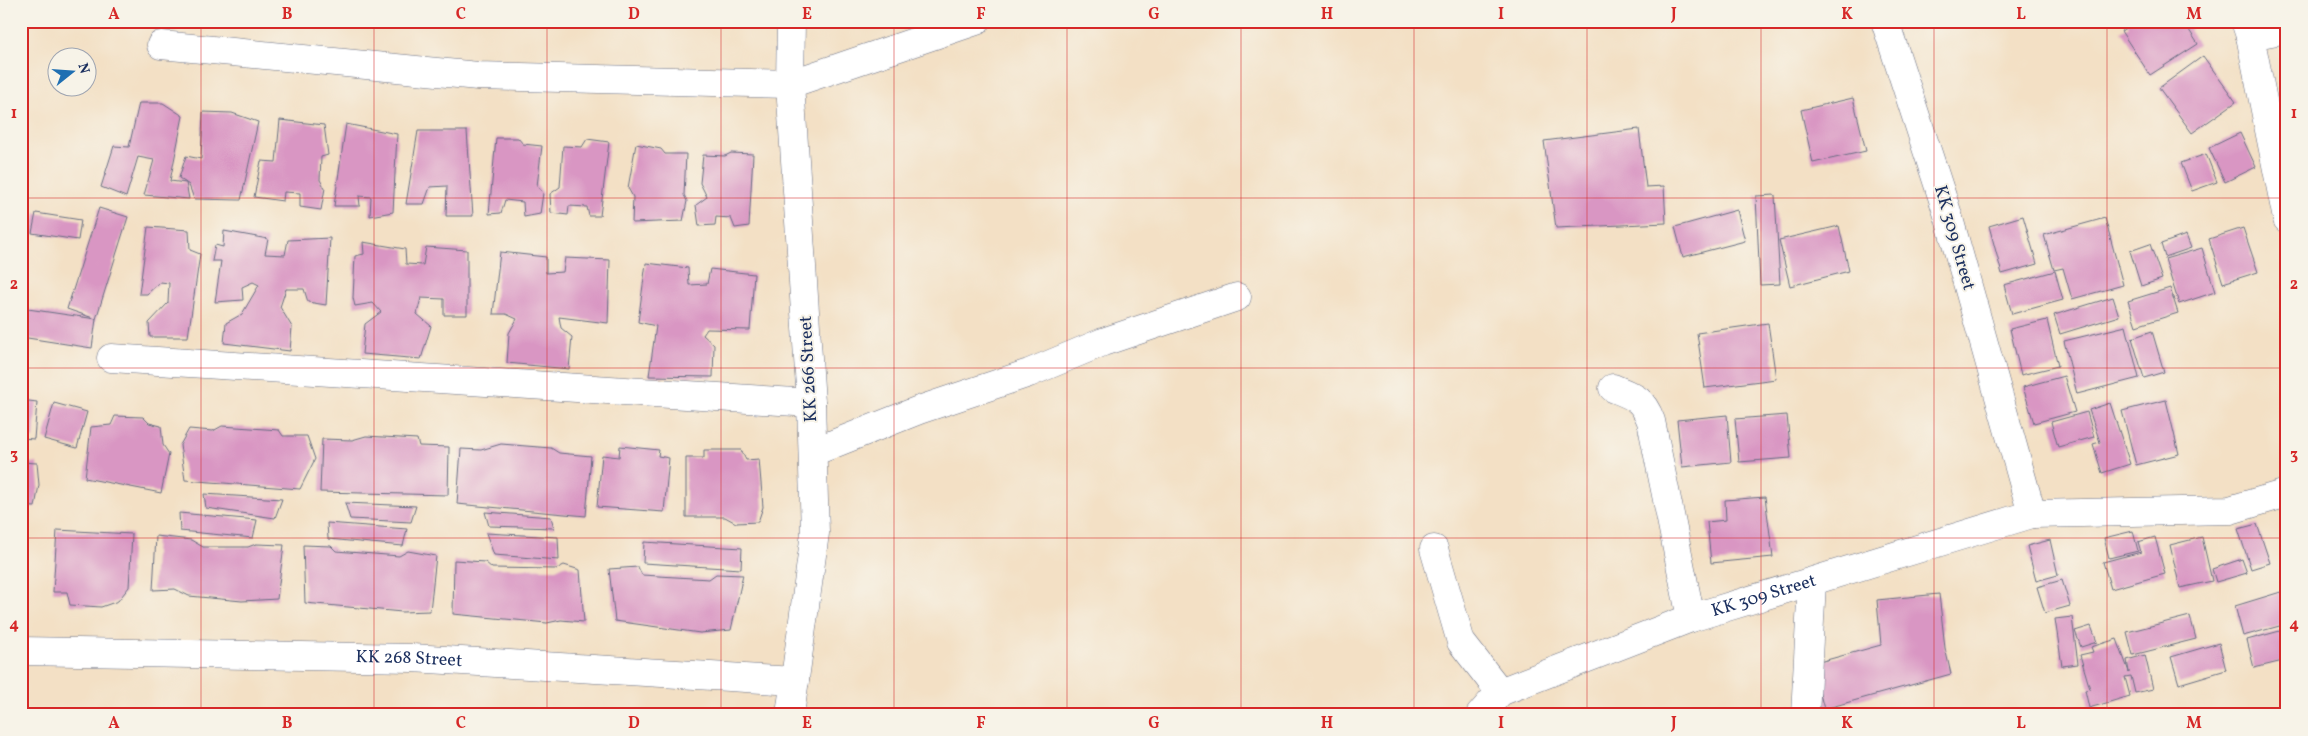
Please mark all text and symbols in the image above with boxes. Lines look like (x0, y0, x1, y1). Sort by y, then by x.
text: A (108, 4, 120, 26)
text: B (282, 4, 293, 26)
text: C (456, 4, 466, 26)
text: D (628, 4, 640, 26)
text: E (802, 4, 812, 26)
text: F (976, 4, 986, 26)
text: G (1148, 4, 1160, 26)
text: H (1321, 4, 1333, 26)
text: I (1498, 4, 1504, 26)
text: J (1670, 4, 1677, 26)
text: K (1841, 4, 1853, 26)
text: L (2016, 4, 2026, 26)
text: M (2186, 4, 2202, 26)
north arrow (48, 48, 98, 98)
text: N (72, 61, 94, 76)
text: 1 (11, 103, 17, 125)
text: 1 (2291, 103, 2297, 125)
street label: KK 309 Street (1927, 183, 1981, 293)
text: 2 (10, 274, 18, 296)
text: 2 (2290, 274, 2298, 296)
street label: KK 266 Street (794, 315, 824, 423)
text: 3 (10, 444, 18, 466)
text: 3 (2290, 444, 2298, 466)
street label: KK 309 Street (1709, 568, 1819, 624)
text: 4 (9, 614, 19, 636)
text: 4 (2289, 614, 2299, 636)
street label: KK 268 Street (355, 644, 463, 673)
text: A (108, 713, 120, 735)
text: B (282, 713, 293, 735)
text: C (456, 713, 466, 735)
text: D (628, 713, 640, 735)
text: E (802, 713, 812, 735)
text: F (976, 713, 986, 735)
text: G (1148, 713, 1160, 735)
text: H (1321, 713, 1333, 735)
text: I (1498, 713, 1504, 735)
text: J (1670, 713, 1677, 735)
text: K (1841, 713, 1853, 735)
text: L (2016, 713, 2026, 735)
text: M (2186, 713, 2202, 735)

